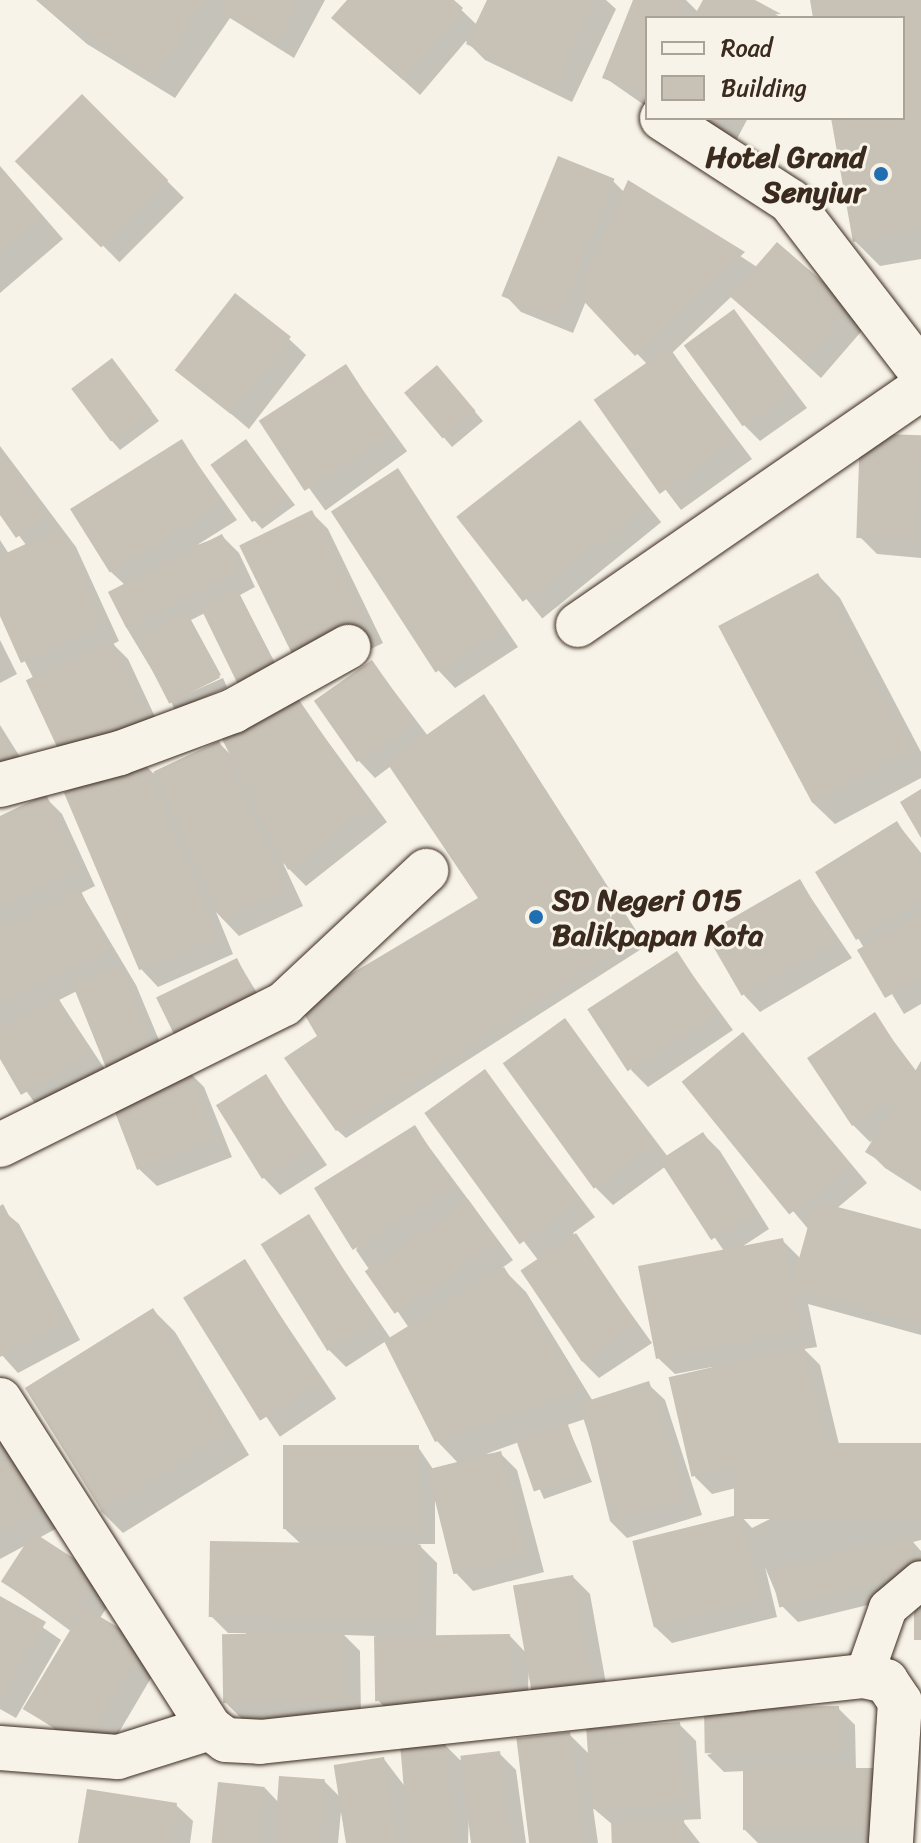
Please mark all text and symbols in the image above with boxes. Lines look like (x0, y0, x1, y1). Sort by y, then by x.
legend (645, 16, 905, 120)
text: Road (721, 27, 772, 69)
text: Building (721, 67, 807, 109)
place label: Hotel Grand Senyiur (706, 139, 865, 210)
marker: Hotel Grand Senyiur (872, 165, 890, 183)
place label: SD Negeri 015 Balikpapan Kota (552, 882, 766, 952)
marker: SD Negeri 015 Balikpapan Kota (527, 908, 545, 926)

